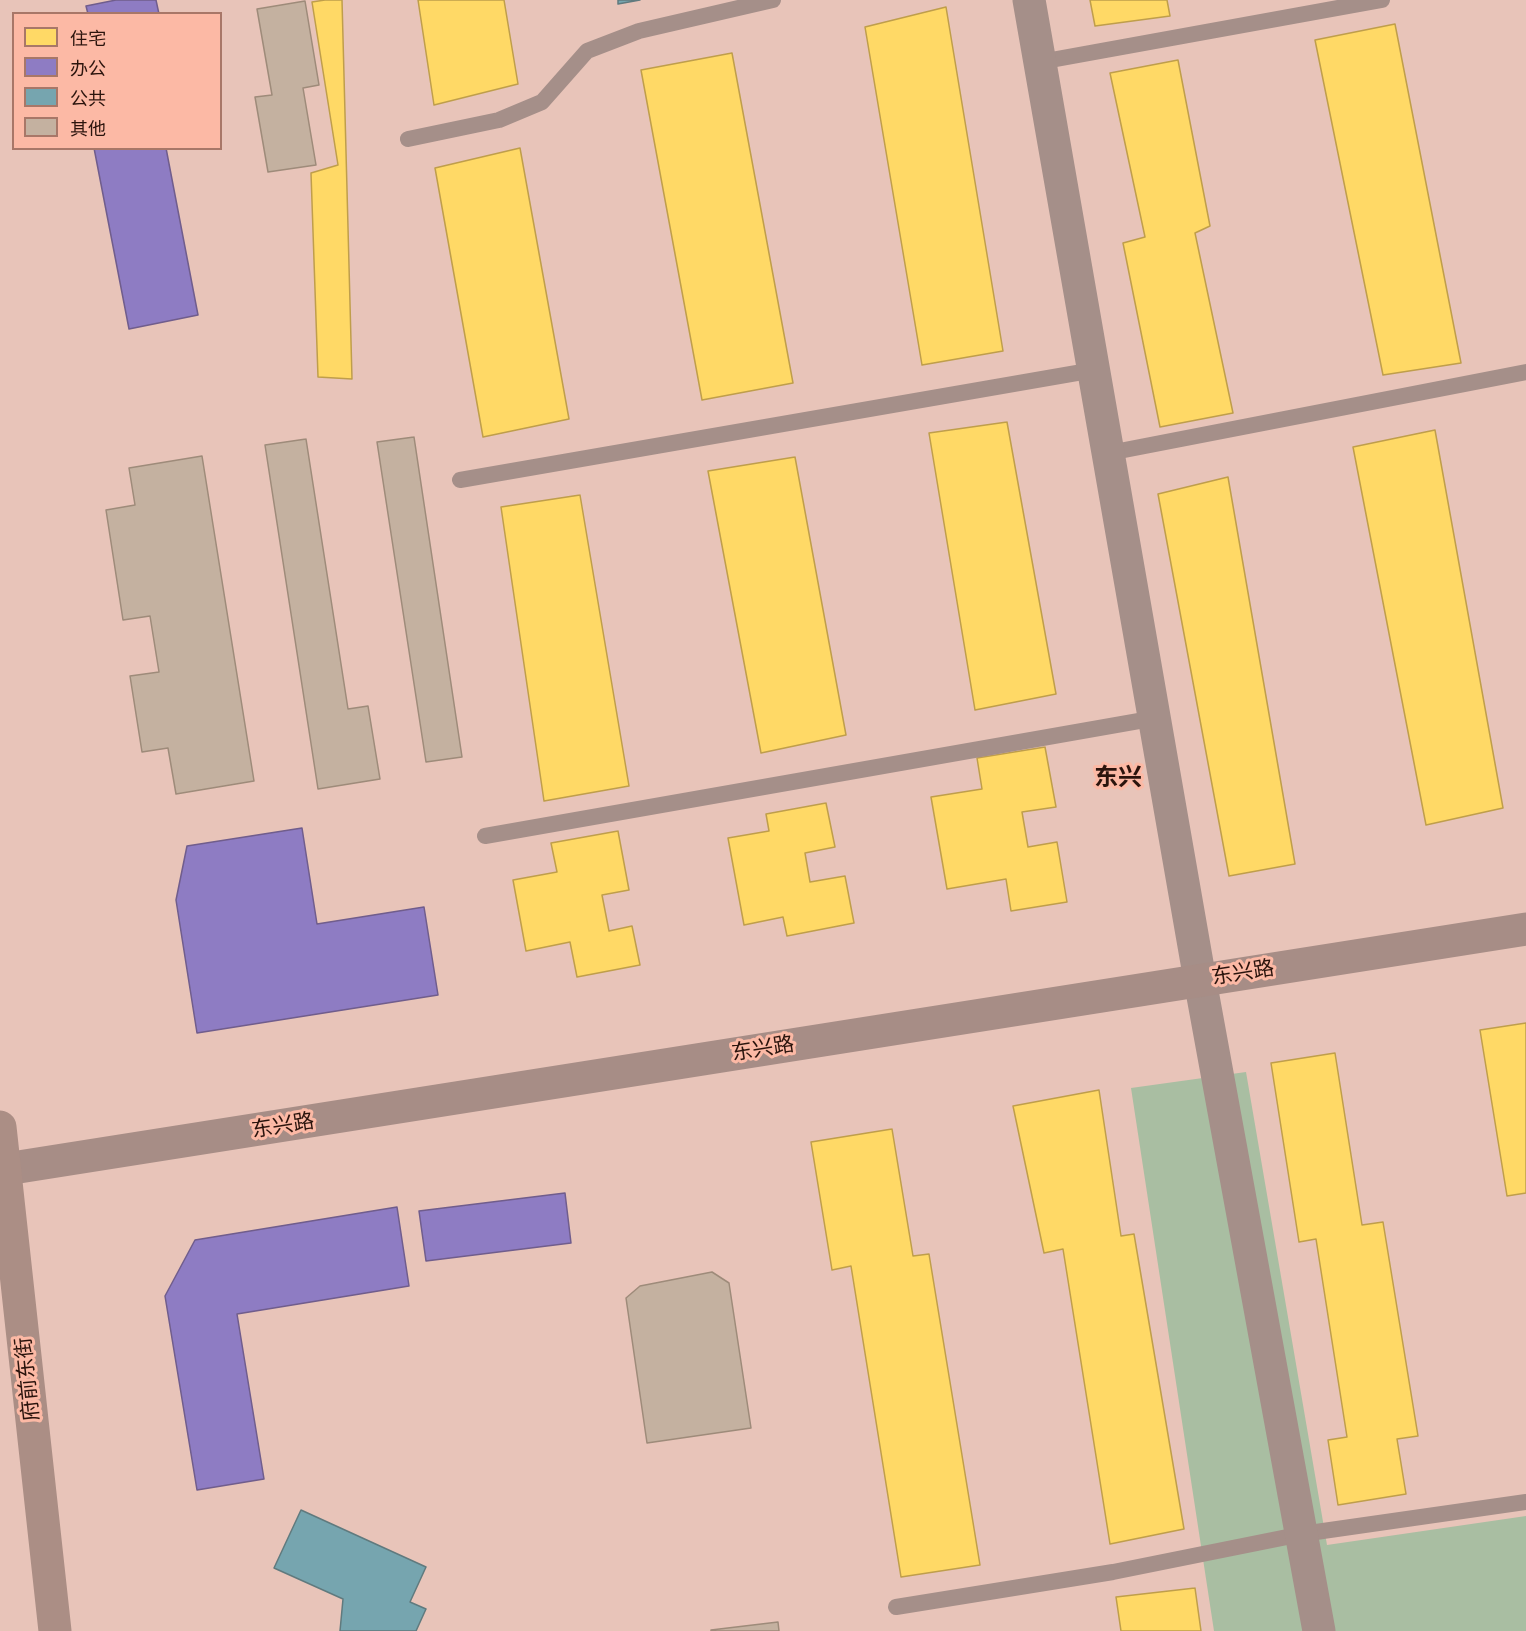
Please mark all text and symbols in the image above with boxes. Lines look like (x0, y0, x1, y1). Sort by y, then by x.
legend (12, 12, 222, 150)
text: 住宅 (70, 28, 106, 49)
text: 办公 (70, 58, 106, 79)
text: 公共 (70, 88, 106, 109)
text: 其他 (70, 118, 106, 139)
district label: 东兴 (1094, 764, 1142, 792)
street label: 东兴路 (1210, 956, 1276, 990)
street label: 东兴路 (730, 1032, 796, 1066)
street label: 东兴路 (250, 1109, 316, 1143)
street label: 府前东街 (11, 1336, 45, 1422)

